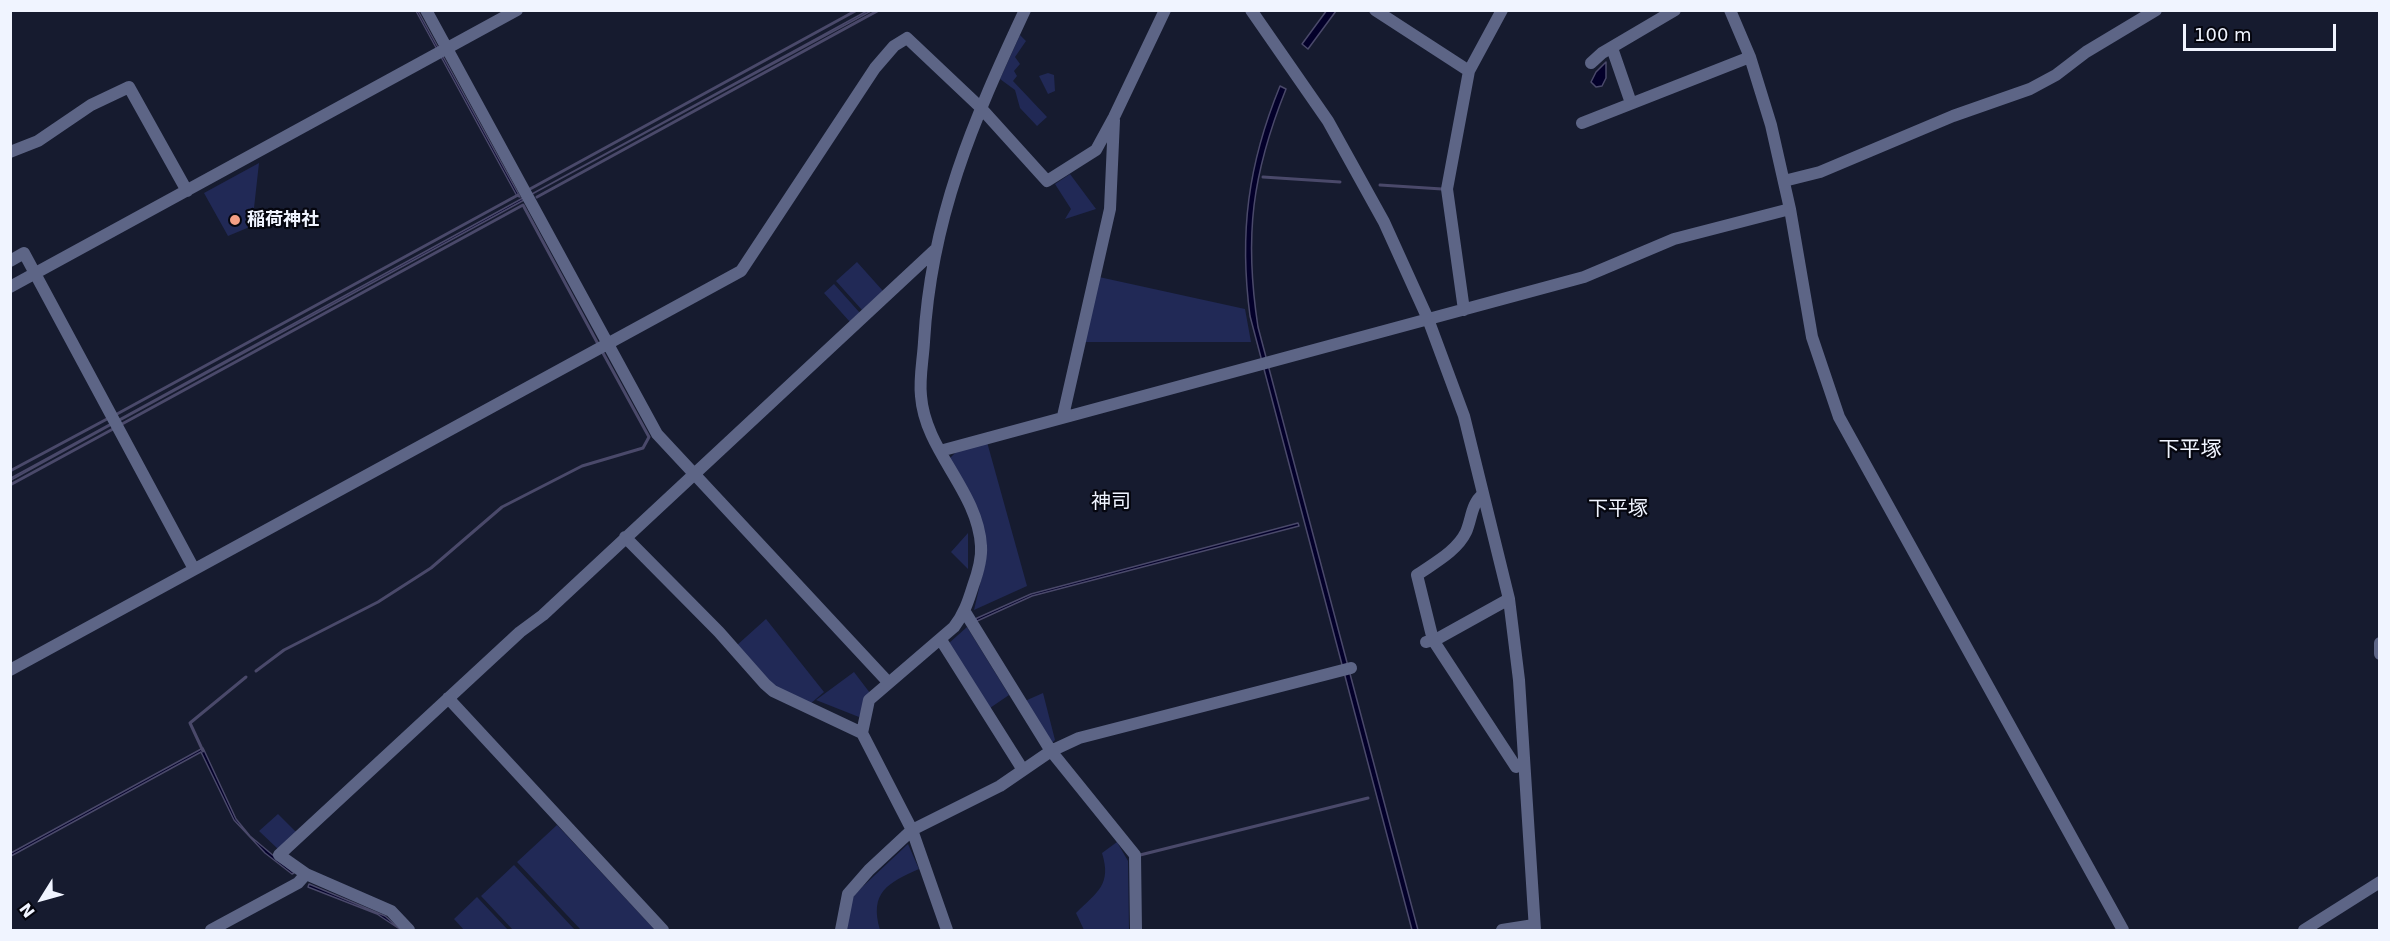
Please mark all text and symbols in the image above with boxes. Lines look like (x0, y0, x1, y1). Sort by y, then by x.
scale bar (2186, 12, 2339, 50)
text: 100 m (2194, 24, 2252, 45)
place label: 稲荷神社 (247, 209, 319, 231)
marker: 稲荷神社 (228, 213, 242, 227)
district label: 下平塚 (2159, 438, 2221, 464)
district label: 神司 (1091, 491, 1131, 515)
district label: 下平塚 (1588, 498, 1648, 522)
north arrow (12, 869, 72, 929)
text: N (16, 899, 39, 921)

